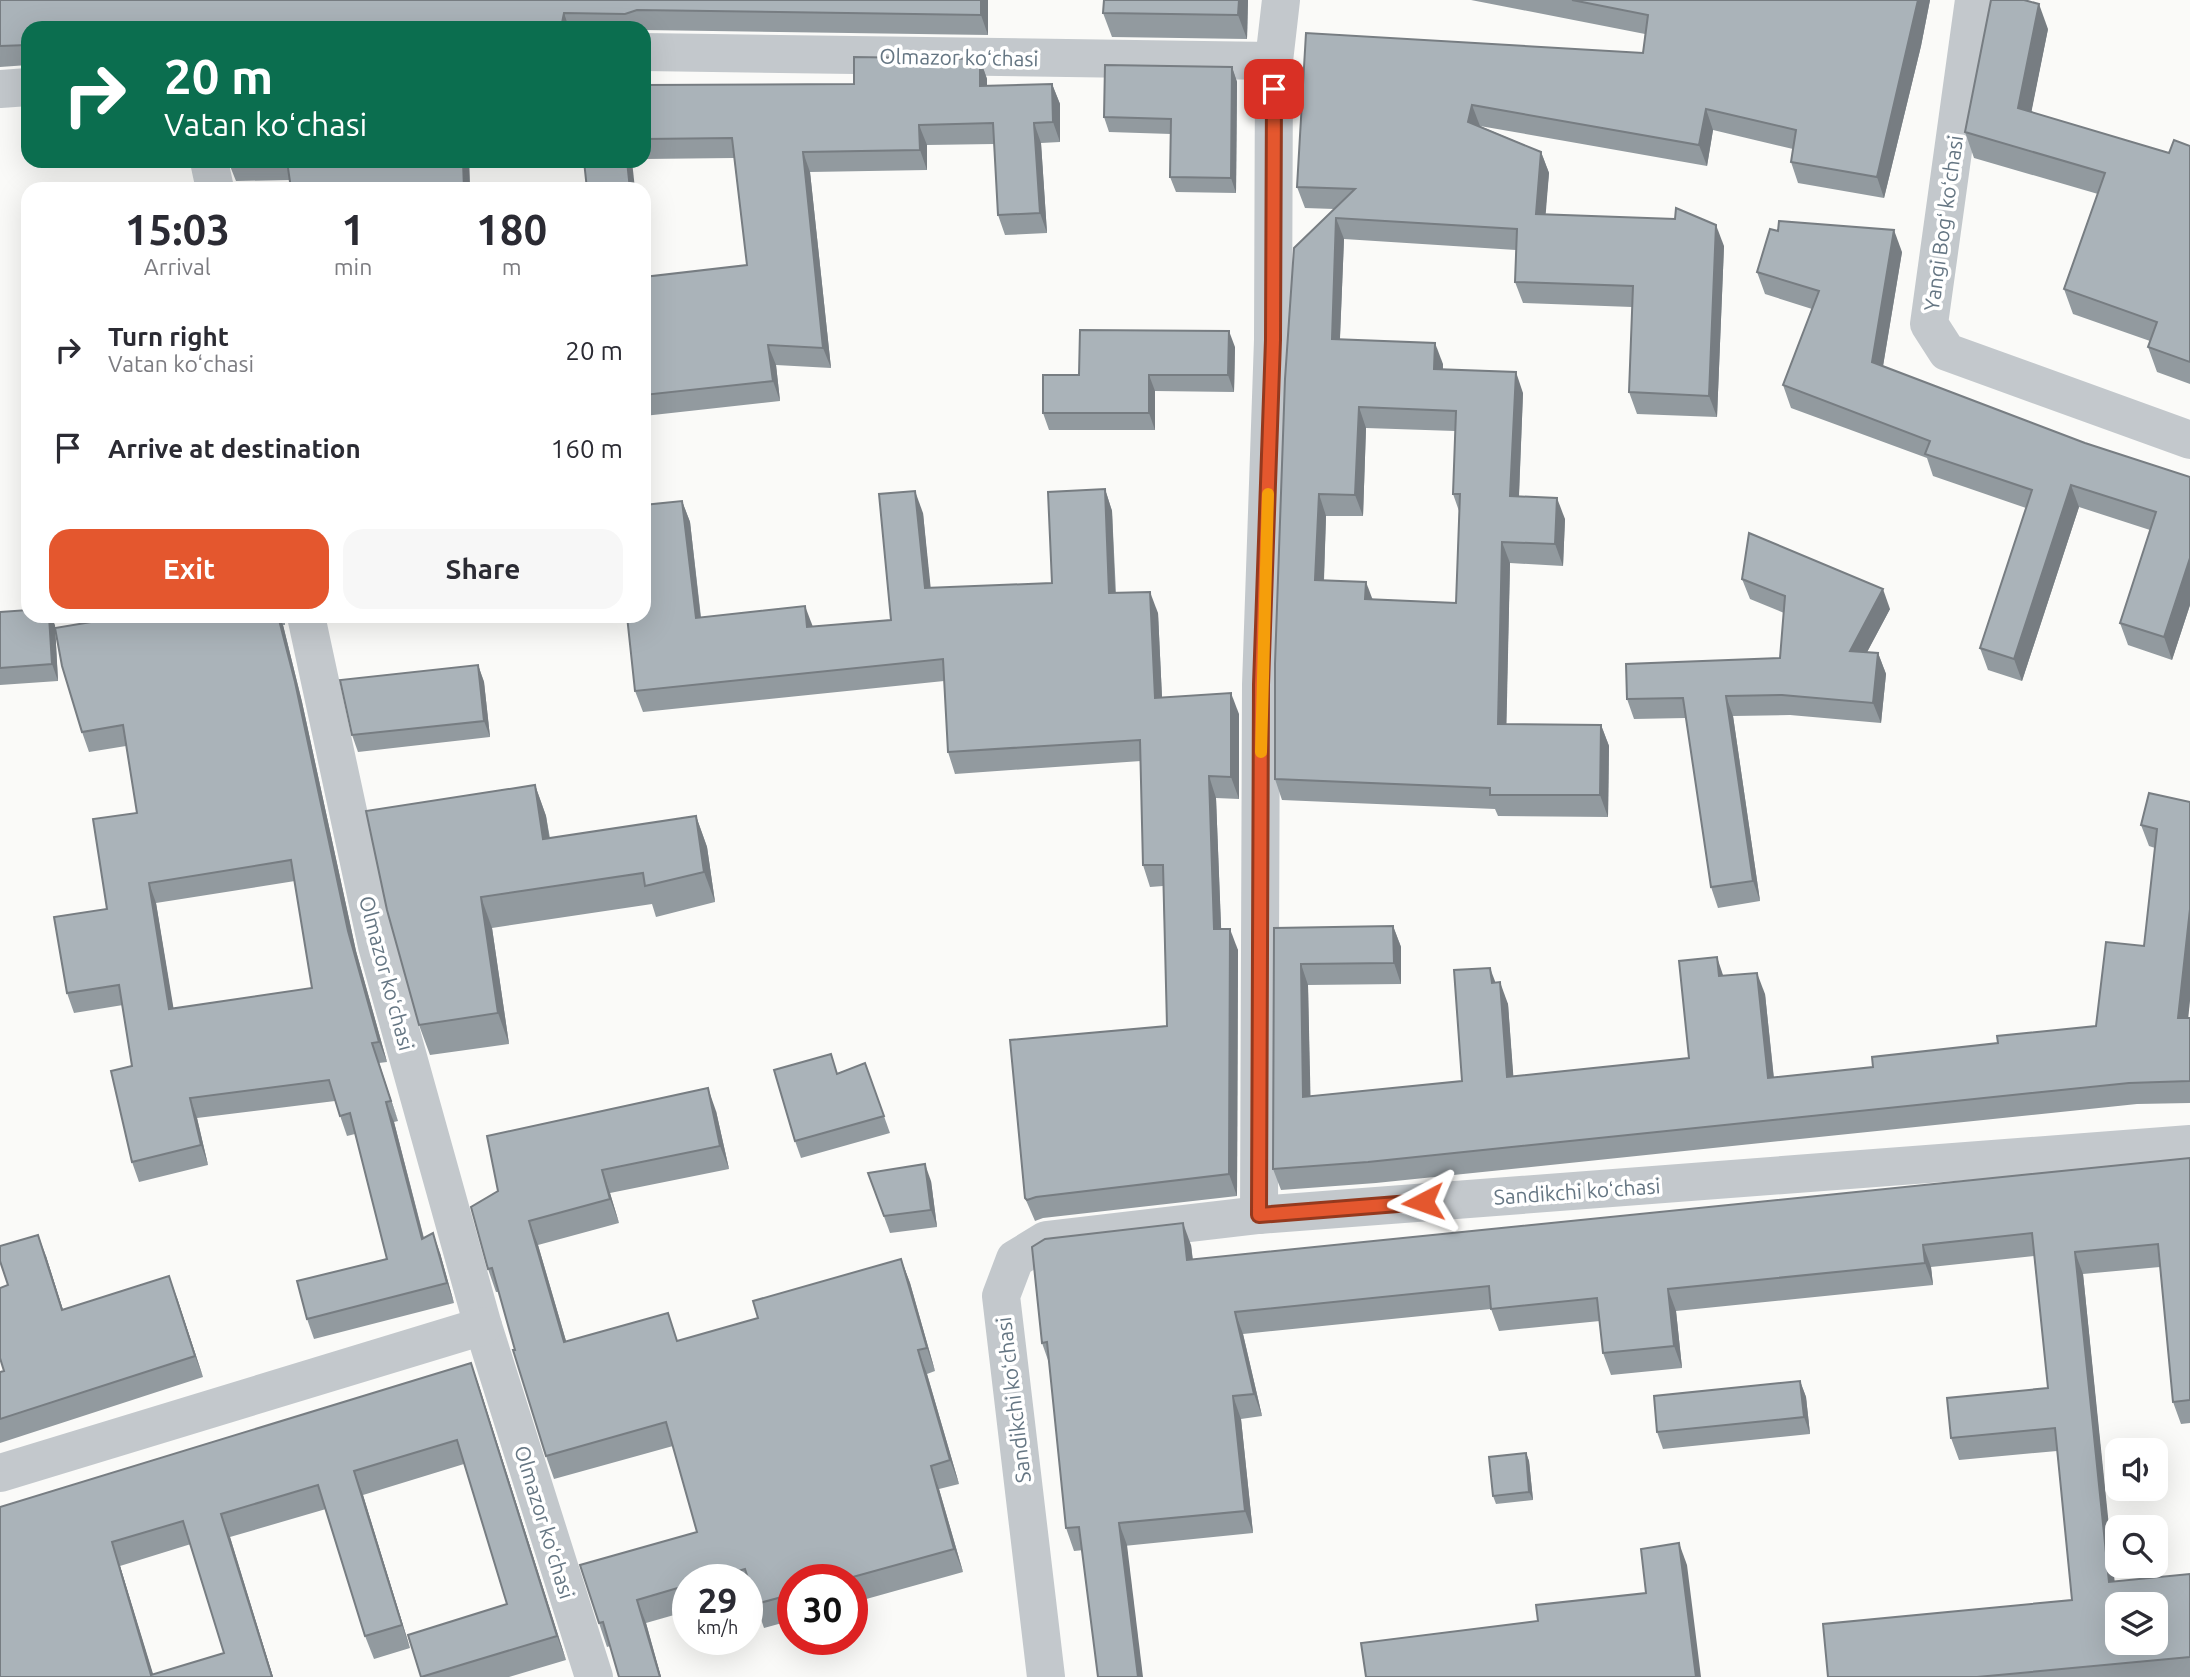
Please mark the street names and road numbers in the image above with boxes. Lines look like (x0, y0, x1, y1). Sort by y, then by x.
street label: Olmazor koʻchasi (879, 44, 1039, 70)
street label: Yangi Bogʻ koʻchasi (1919, 134, 1967, 312)
street label: Olmazor koʻchasi (355, 893, 419, 1053)
street label: Sandikchi koʻchasi (1493, 1173, 1661, 1209)
street label: Sandikchi koʻchasi (991, 1316, 1035, 1484)
street label: Olmazor koʻchasi (510, 1442, 580, 1602)

